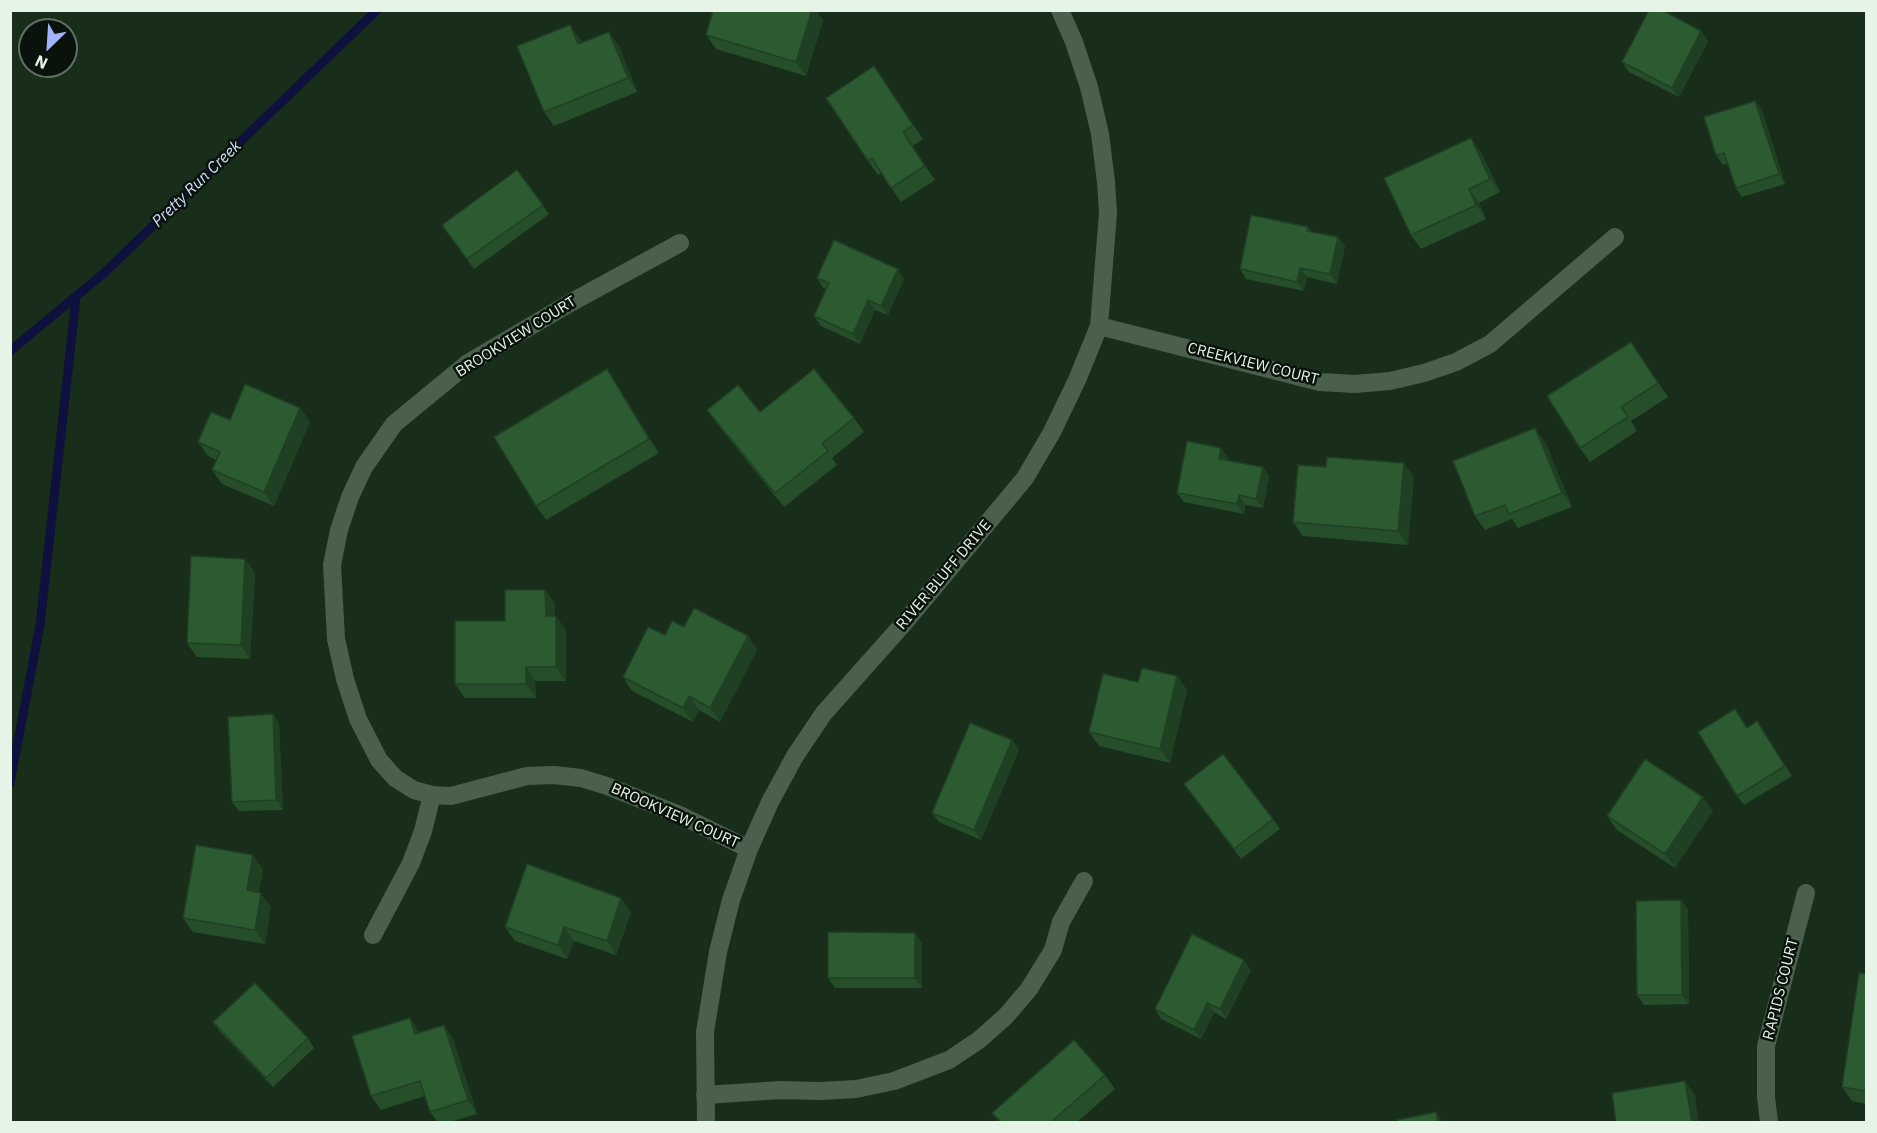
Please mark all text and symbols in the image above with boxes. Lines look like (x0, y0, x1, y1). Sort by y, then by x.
north arrow (18, 18, 78, 78)
text: N (32, 51, 51, 74)
water label: Pretty Run Creek (148, 137, 246, 231)
street label: BROOKVIEW COURT (453, 293, 579, 381)
street label: CREEKVIEW COURT (1186, 339, 1320, 389)
street label: RIVER BLUFF DRIVE (893, 517, 995, 633)
street label: BROOKVIEW COURT (608, 780, 742, 852)
street label: RAPIDS COURT (1760, 936, 1802, 1042)

